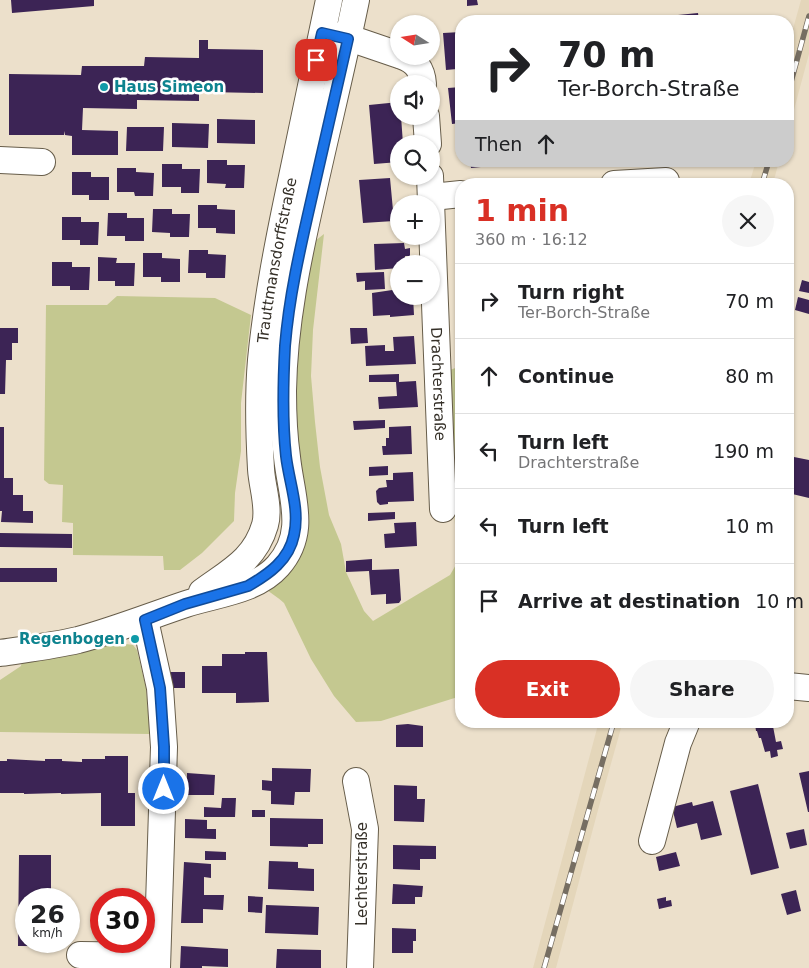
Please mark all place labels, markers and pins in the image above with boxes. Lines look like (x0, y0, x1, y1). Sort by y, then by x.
pin (295, 39, 337, 81)
place label: Haus Simeon (114, 78, 224, 96)
marker: Haus Simeon (98, 81, 110, 93)
place label: Regenbogen (19, 630, 125, 648)
marker: Regenbogen (129, 633, 141, 645)

